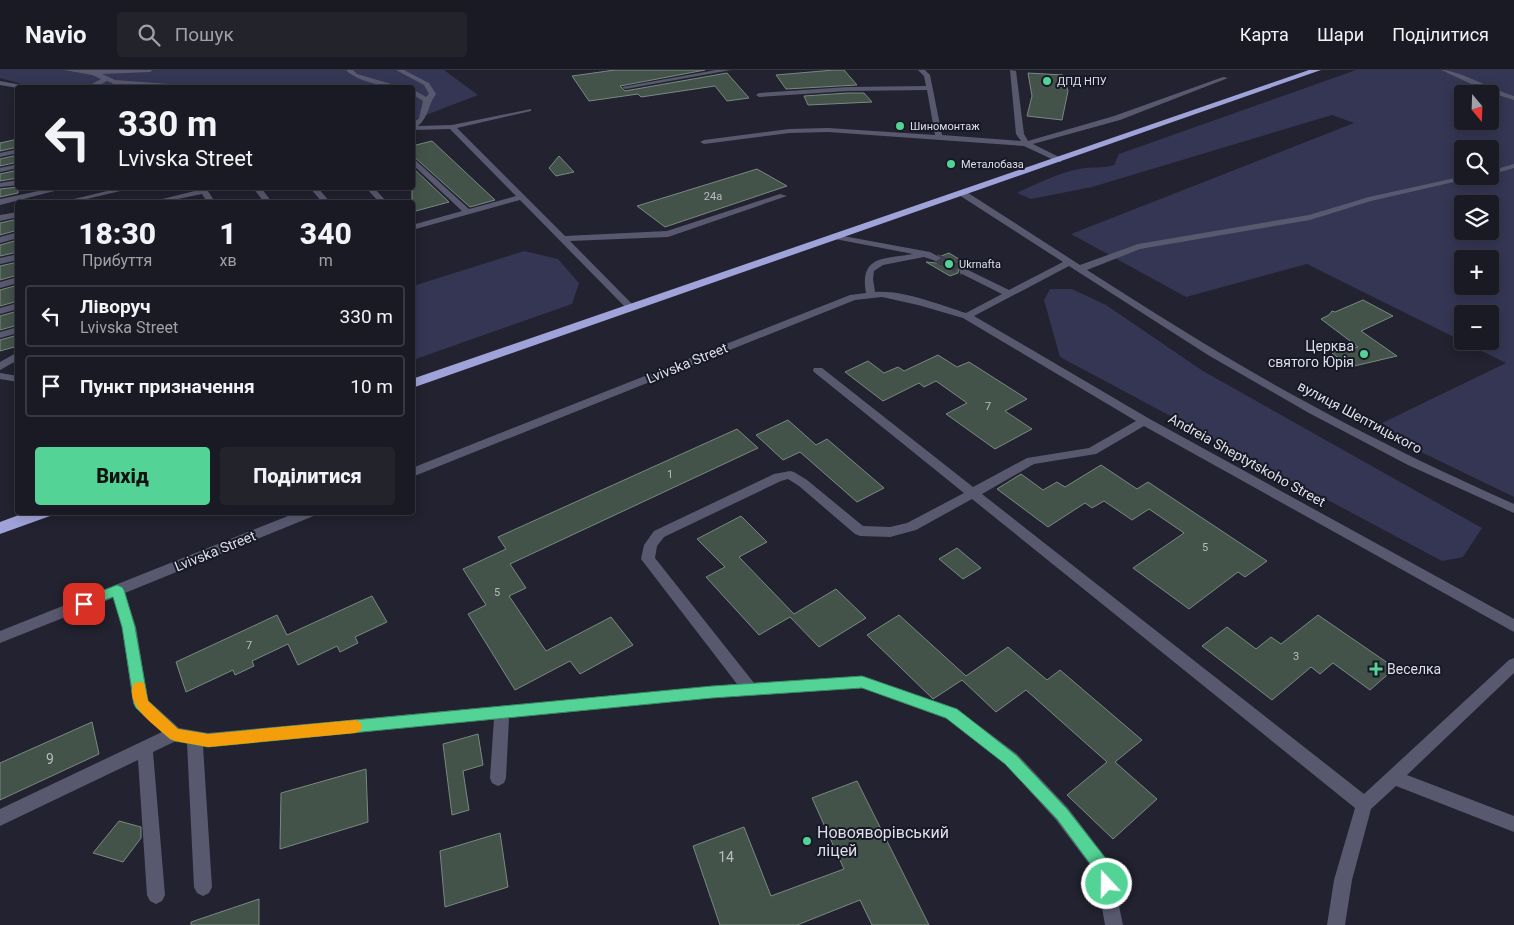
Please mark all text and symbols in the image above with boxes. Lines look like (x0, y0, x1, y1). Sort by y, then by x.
search box (117, 12, 467, 57)
text: Navio (25, 21, 87, 49)
icon: search (135, 21, 163, 49)
text: Пошук (175, 23, 234, 46)
text: Карта (1240, 24, 1289, 45)
text: Шари (1317, 24, 1364, 45)
text: Поділитися (1392, 24, 1489, 45)
marker: ДПД НПУ (1041, 75, 1053, 87)
place label: ДПД НПУ (1057, 75, 1107, 88)
north arrow (1454, 85, 1499, 130)
map controls (1454, 85, 1499, 350)
text: 330 m (118, 104, 217, 145)
icon: left (35, 105, 100, 170)
marker: Шиномонтаж (894, 120, 906, 132)
place label: Шиномонтаж (910, 120, 980, 133)
button: search (1454, 140, 1499, 185)
text: Lvivska Street (118, 146, 253, 171)
marker: Металобаза (945, 158, 957, 170)
place label: Металобаза (961, 158, 1024, 171)
house number: 24а (704, 190, 722, 203)
button: layers (1454, 195, 1499, 240)
text: 18:30 (78, 216, 156, 251)
text: 1 (219, 216, 237, 251)
text: 340 (300, 216, 352, 251)
button: + (1454, 250, 1499, 295)
text: Прибуття (82, 251, 152, 270)
text: хв (219, 251, 237, 270)
text: m (319, 251, 333, 270)
marker: Ukrnafta (943, 258, 955, 270)
place label: Ukrnafta (959, 258, 1001, 271)
text: Ліворуч (80, 295, 151, 318)
icon: left (37, 302, 65, 330)
text: 330 m (340, 305, 393, 328)
button: − (1454, 305, 1499, 350)
text: Lvivska Street (80, 318, 178, 337)
place label: Церква святого Юрія (1268, 338, 1354, 370)
street label: Lvivska Street (644, 339, 730, 387)
marker: Церква святого Юрія (1358, 348, 1370, 360)
icon: arrive (37, 372, 65, 400)
text: Пункт призначення (80, 375, 255, 398)
text: 10 m (350, 375, 393, 398)
street label: вулиця Шептицького (1295, 377, 1425, 457)
house number: 7 (985, 400, 991, 413)
street label: Andreia Sheptytskoho Street (1166, 410, 1329, 510)
button: Вихід (35, 447, 210, 505)
button: Поділитися (220, 447, 395, 505)
house number: 1 (667, 468, 673, 481)
street label: Lvivska Street (172, 527, 258, 575)
house number: 5 (1202, 541, 1208, 554)
pin (63, 583, 105, 625)
house number: 5 (494, 586, 500, 599)
icon: arrive (70, 590, 98, 618)
house number: 7 (246, 639, 252, 652)
house number: 3 (1293, 650, 1299, 663)
place label: Веселка (1387, 661, 1441, 677)
marker: Веселка (1369, 662, 1383, 676)
house number: 9 (46, 751, 54, 767)
place label: Новояворівський ліцей (817, 823, 949, 860)
marker: Новояворівський ліцей (801, 835, 813, 847)
house number: 14 (718, 849, 734, 865)
position arrow (1080, 857, 1132, 909)

